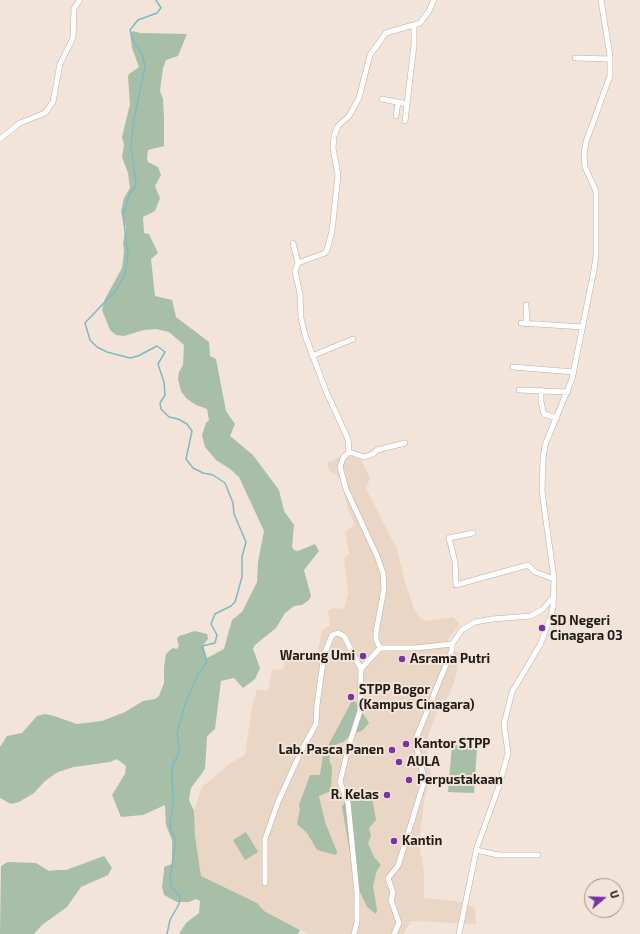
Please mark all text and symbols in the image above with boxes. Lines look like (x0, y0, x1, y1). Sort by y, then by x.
place label: SD Negeri Cinagara 03 (550, 613, 623, 644)
marker: SD Negeri Cinagara 03 (537, 623, 547, 633)
place label: Warung Umi (280, 648, 355, 664)
marker: Warung Umi (358, 651, 368, 661)
place label: Asrama Putri (410, 651, 490, 667)
marker: Asrama Putri (397, 654, 407, 664)
place label: STPP Bogor (Kampus Cinagara) (359, 682, 474, 713)
marker: STPP Bogor (Kampus Cinagara) (346, 692, 356, 702)
place label: Kantor STPP (414, 736, 490, 752)
marker: Kantor STPP (401, 739, 411, 749)
place label: Lab. Pasca Panen (278, 742, 384, 758)
marker: Lab. Pasca Panen (387, 745, 397, 755)
place label: AULA (407, 754, 440, 770)
marker: AULA (394, 757, 404, 767)
place label: Perpustakaan (417, 772, 503, 788)
marker: Perpustakaan (404, 775, 414, 785)
place label: R. Kelas (331, 787, 379, 803)
marker: R. Kelas (382, 790, 392, 800)
place label: Kantin (402, 833, 442, 849)
marker: Kantin (389, 836, 399, 846)
north arrow (584, 878, 624, 918)
text: U (607, 889, 622, 900)

